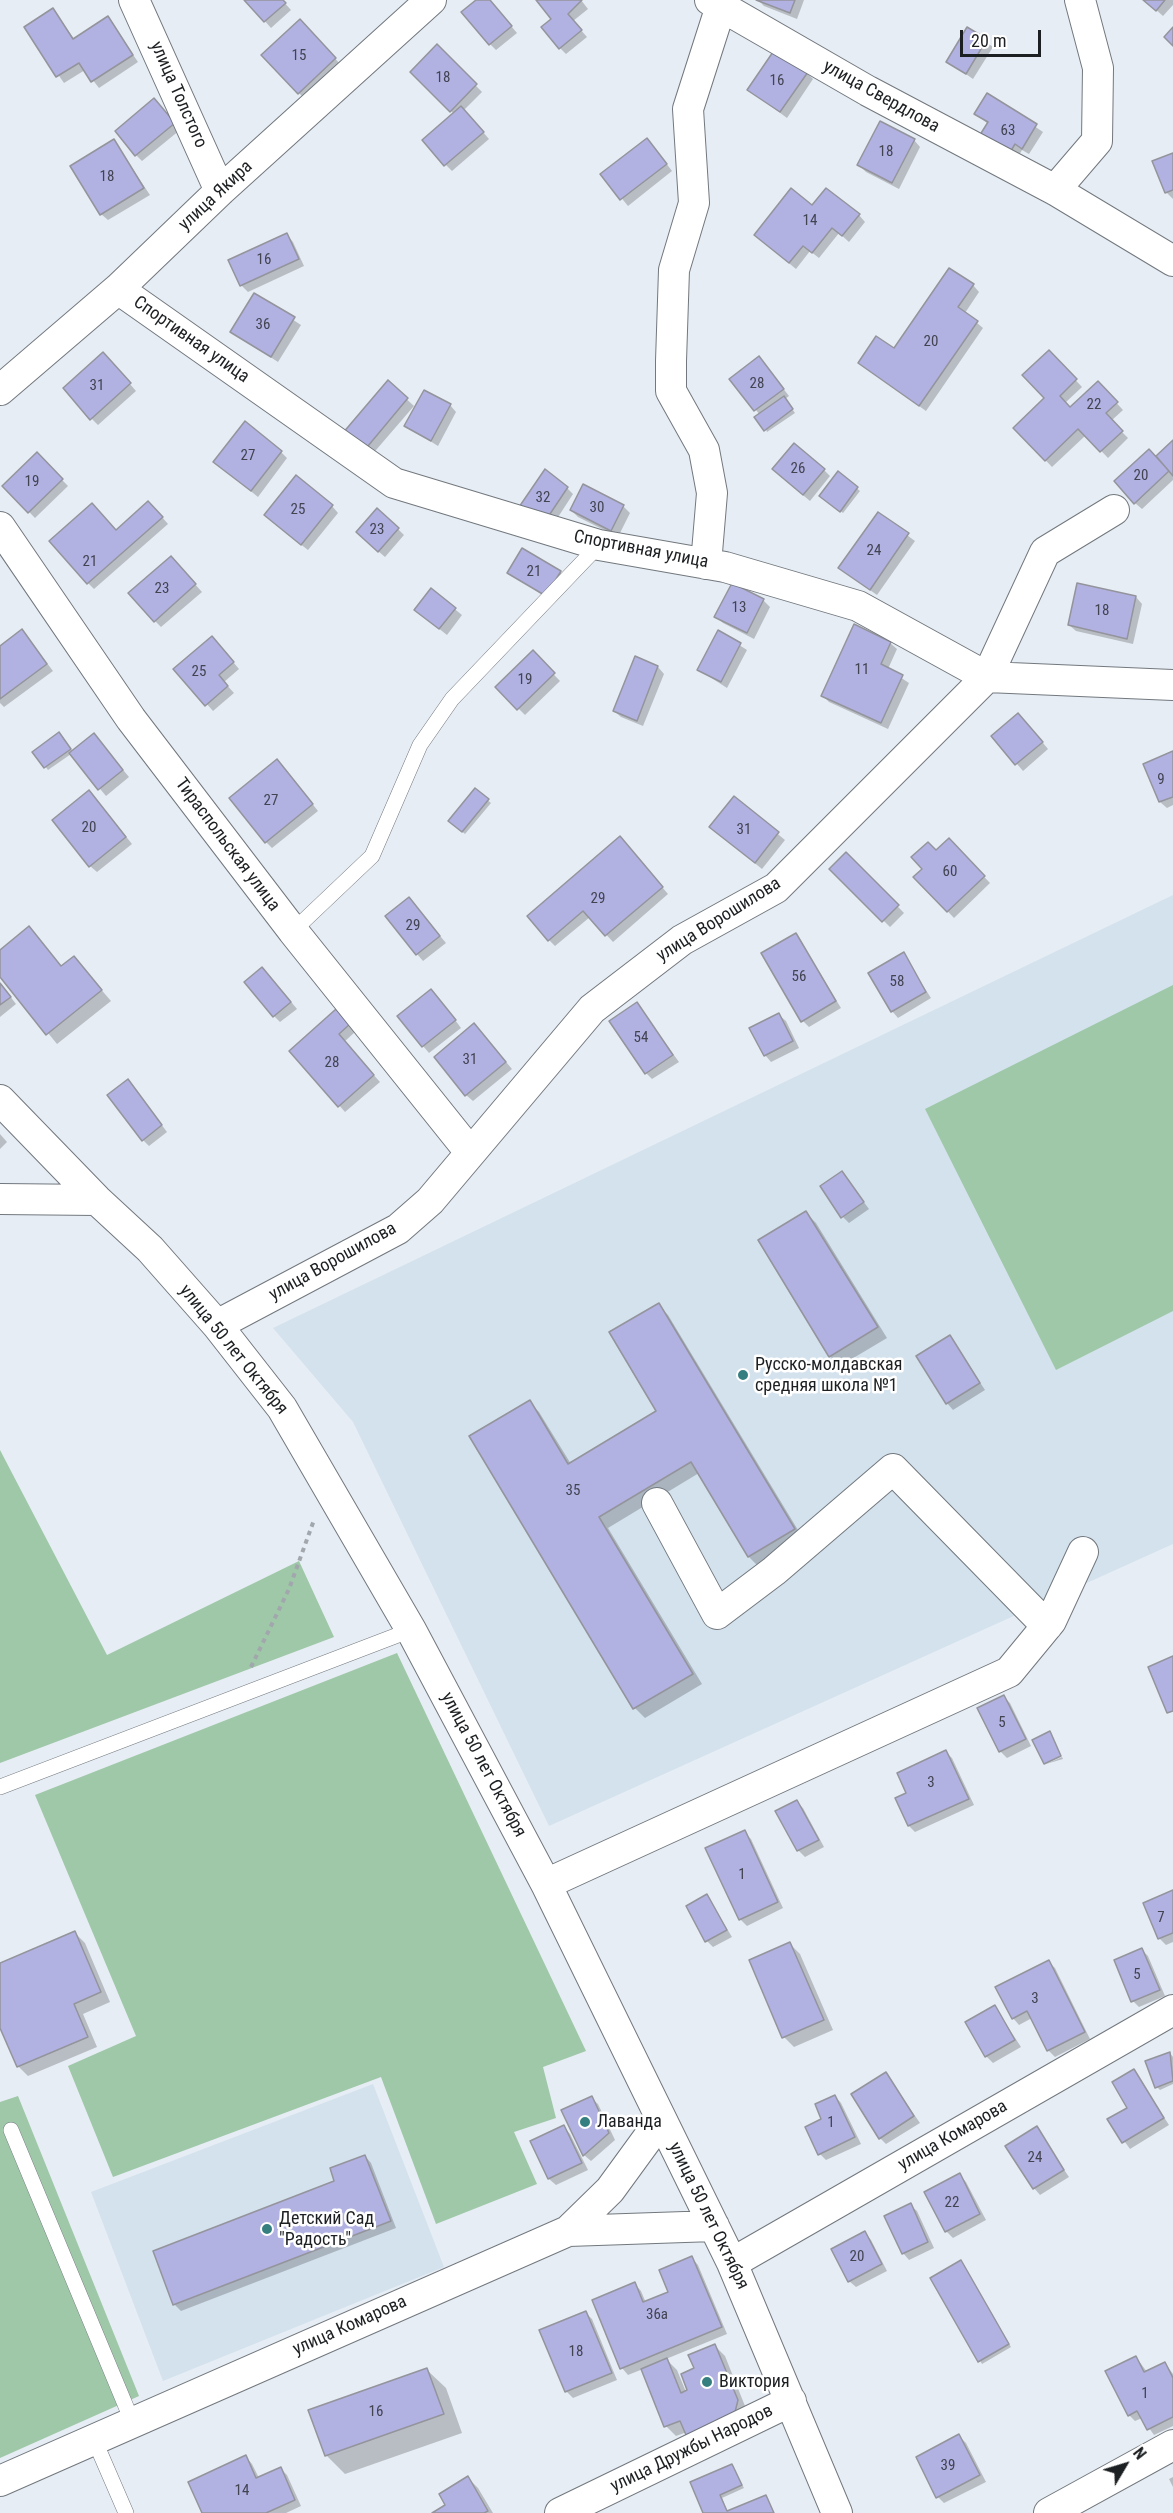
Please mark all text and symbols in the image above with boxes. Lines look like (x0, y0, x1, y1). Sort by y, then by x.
scale bar (963, 18, 1044, 56)
text: 20 m (971, 30, 1006, 51)
street label: улица Толстого (145, 38, 211, 152)
house number: 15 (292, 47, 306, 65)
street label: улица Свердлова (819, 56, 943, 138)
house number: 18 (436, 69, 450, 87)
house number: 16 (770, 72, 784, 90)
house number: 63 (1001, 122, 1015, 140)
house number: 18 (879, 143, 893, 161)
street label: улица Якира (175, 156, 257, 236)
house number: 18 (100, 168, 114, 186)
house number: 14 (803, 212, 817, 230)
house number: 16 (257, 251, 271, 269)
street label: Спортивная улица (129, 292, 253, 388)
house number: 36 (256, 316, 270, 334)
house number: 20 (924, 333, 938, 351)
house number: 28 (750, 375, 764, 393)
house number: 31 (90, 377, 104, 395)
house number: 22 (1087, 396, 1101, 414)
house number: 27 (241, 447, 255, 465)
house number: 26 (791, 460, 805, 478)
house number: 20 (1134, 467, 1148, 485)
house number: 19 (25, 473, 39, 491)
house number: 32 (536, 489, 550, 507)
house number: 30 (590, 499, 604, 517)
house number: 25 (291, 501, 305, 519)
house number: 23 (370, 521, 384, 539)
street label: Спортивная улица (572, 526, 710, 574)
house number: 24 (867, 542, 881, 560)
house number: 21 (83, 553, 97, 571)
house number: 21 (527, 563, 541, 581)
house number: 23 (155, 580, 169, 598)
house number: 13 (732, 599, 746, 617)
house number: 18 (1095, 602, 1109, 620)
house number: 11 (855, 661, 869, 679)
house number: 25 (192, 663, 206, 681)
house number: 19 (518, 671, 532, 689)
house number: 9 (1157, 771, 1165, 789)
street label: Тираспольская улица (170, 774, 284, 916)
house number: 27 (264, 792, 278, 810)
house number: 20 (82, 819, 96, 837)
house number: 31 (737, 821, 751, 839)
house number: 60 (943, 863, 957, 881)
street label: улица Ворошилова (653, 873, 785, 967)
house number: 29 (591, 890, 605, 908)
house number: 29 (406, 917, 420, 935)
house number: 56 (792, 968, 806, 986)
house number: 58 (890, 973, 904, 991)
house number: 54 (634, 1029, 648, 1047)
house number: 31 (463, 1051, 477, 1069)
house number: 28 (325, 1054, 339, 1072)
street label: улица Ворошилова (266, 1218, 400, 1306)
street label: улица 50 лет Октября (174, 1281, 292, 1419)
place label: Русско-молдавская средняя школа №1 (755, 1354, 902, 1396)
marker: Русско-молдавская средняя школа №1 (736, 1368, 750, 1382)
house number: 35 (566, 1482, 580, 1500)
street label: улица 50 лет Октября (436, 1689, 530, 1841)
house number: 5 (998, 1714, 1006, 1732)
house number: 3 (927, 1774, 935, 1792)
house number: 1 (738, 1866, 746, 1884)
house number: 7 (1157, 1909, 1165, 1927)
house number: 5 (1133, 1966, 1141, 1984)
house number: 3 (1031, 1990, 1039, 2008)
street label: улица Комарова (895, 2096, 1011, 2176)
place label: Лаванда (597, 2111, 662, 2133)
house number: 1 (827, 2114, 835, 2132)
marker: Лаванда (578, 2115, 592, 2129)
street label: улица 50 лет Октября (663, 2139, 753, 2293)
house number: 24 (1028, 2149, 1042, 2167)
house number: 22 (945, 2194, 959, 2212)
place label: Детский Сад "Радость" (279, 2208, 374, 2250)
marker: Детский Сад "Радость" (260, 2222, 274, 2236)
house number: 20 (850, 2248, 864, 2266)
street label: улица Комарова (290, 2291, 410, 2361)
house number: 36а (646, 2306, 668, 2324)
house number: 18 (569, 2343, 583, 2361)
place label: Виктория (719, 2371, 790, 2393)
marker: Виктория (700, 2375, 714, 2389)
house number: 1 (1141, 2385, 1149, 2403)
street label: улица Дружбы Народов (607, 2400, 777, 2498)
house number: 16 (369, 2403, 383, 2421)
north arrow (1095, 2435, 1155, 2495)
text: N (1129, 2444, 1150, 2463)
house number: 39 (941, 2457, 955, 2475)
house number: 14 (235, 2482, 249, 2500)

